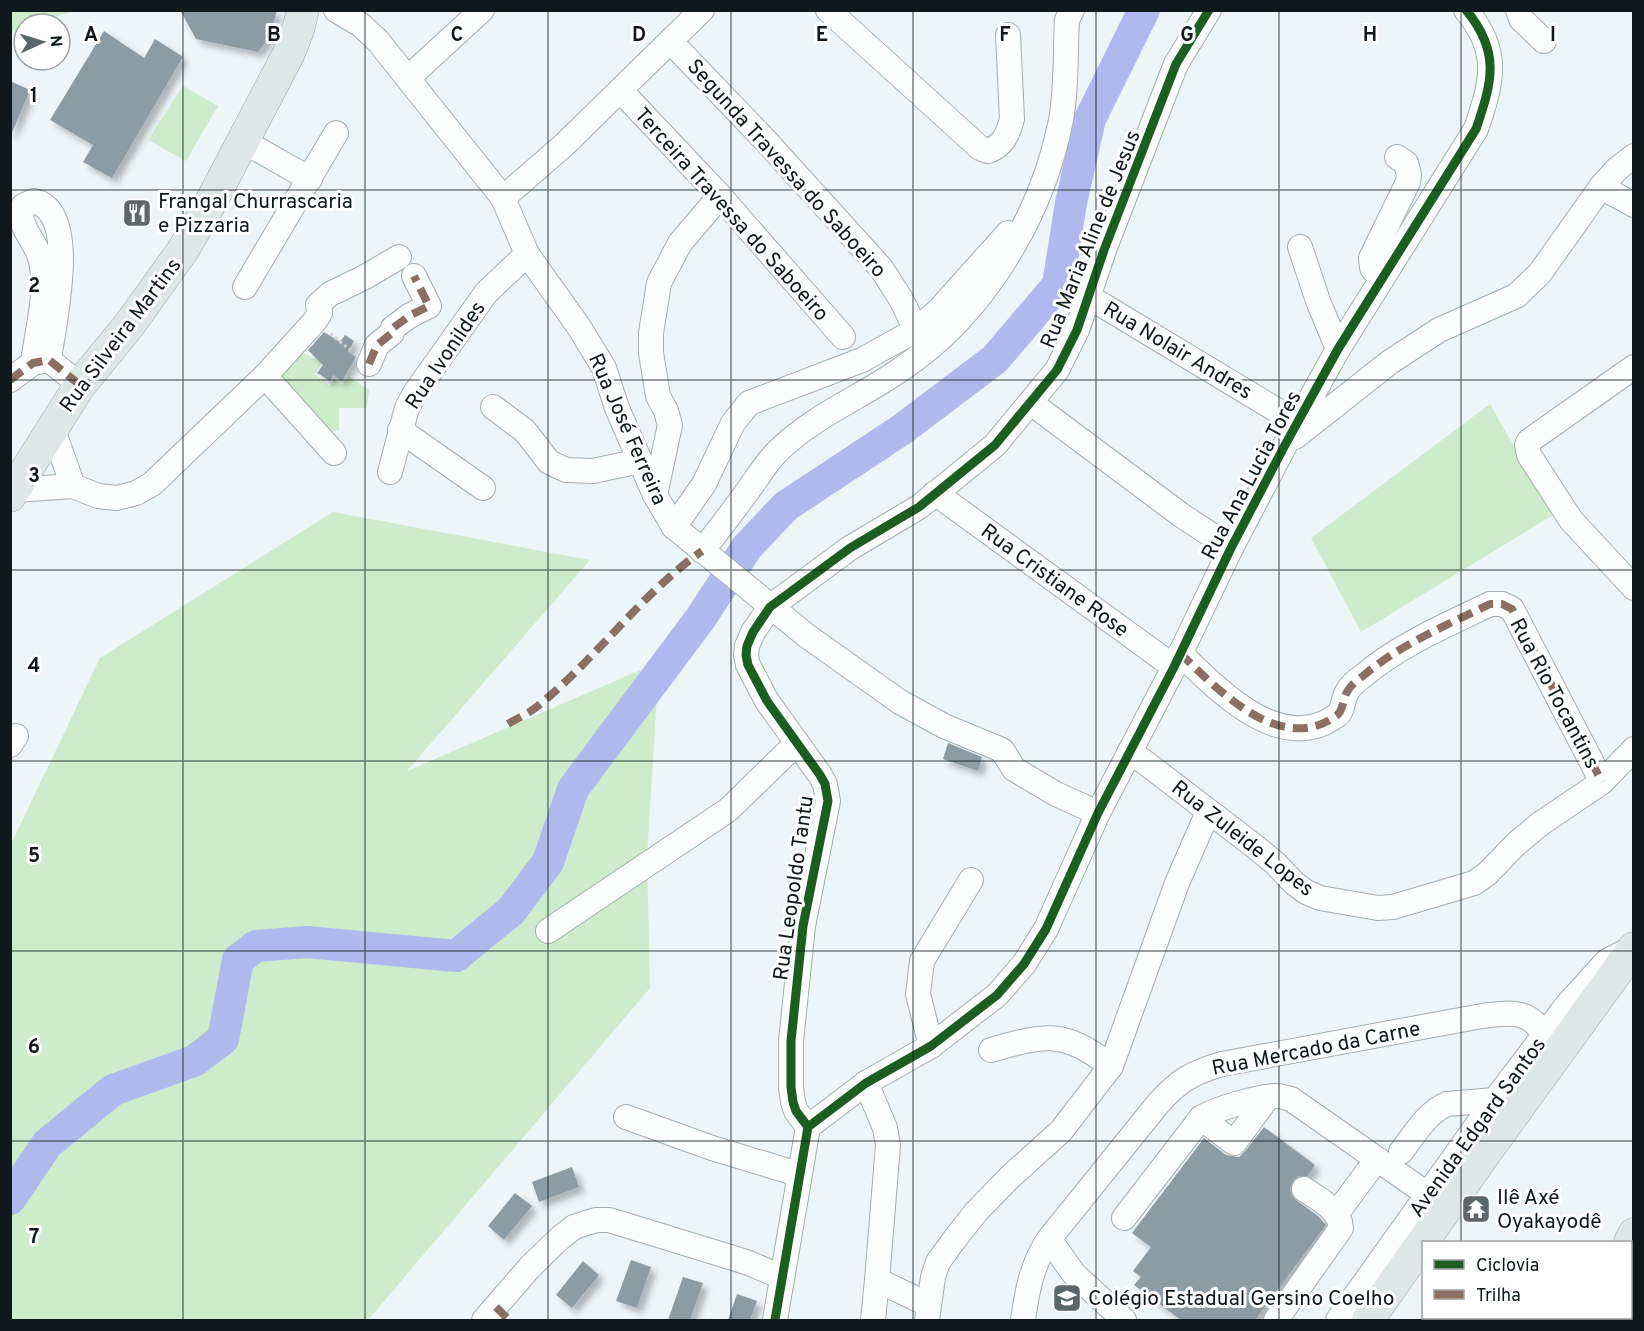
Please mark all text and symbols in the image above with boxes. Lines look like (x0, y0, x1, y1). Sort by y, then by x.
north arrow (12, 12, 72, 72)
text: A (84, 23, 98, 49)
text: B (267, 23, 281, 49)
text: C (451, 23, 463, 49)
text: D (632, 23, 646, 49)
text: E (816, 23, 828, 49)
text: F (999, 23, 1011, 49)
text: G (1180, 23, 1194, 49)
text: H (1363, 23, 1377, 49)
text: I (1550, 23, 1556, 49)
text: N (45, 35, 65, 48)
street label: Segunda Travessa do Saboeiro (680, 54, 891, 284)
text: 1 (30, 84, 38, 110)
street label: Terceira Travessa do Saboeiro (628, 103, 834, 327)
street label: Rua Maria Aline de Jesus (1035, 126, 1148, 353)
place label: Frangal Churrascaria e Pizzaria (158, 189, 353, 240)
restaurant icon: Frangal Churrascaria e Pizzaria (121, 197, 153, 229)
street label: Rua Silveira Martins (54, 253, 188, 419)
text: 2 (28, 274, 40, 300)
street label: Rua Ivonildes (400, 296, 492, 415)
street label: Rua Nolair Andres (1098, 296, 1257, 406)
street label: Rua José Ferreira (581, 350, 672, 510)
street label: Rua Ana Lucia Tores (1196, 386, 1308, 565)
text: 3 (28, 464, 40, 490)
street label: Rua Cristiane Rose (975, 518, 1134, 644)
street label: Rua Rio Tocantins (1503, 614, 1605, 774)
text: 4 (28, 654, 40, 680)
street label: Rua Zuleide Lopes (1165, 775, 1319, 903)
street label: Rua Leopoldo Tantu (768, 794, 821, 982)
text: 5 (28, 844, 40, 870)
street label: Rua Mercado da Carne (1210, 1016, 1423, 1083)
street label: Avenida Edgard Santos (1404, 1033, 1553, 1223)
text: 6 (28, 1035, 40, 1061)
place label: Ilê Axé Oyakayodê (1497, 1185, 1602, 1236)
temple icon: Ilê Axé Oyakayodê (1460, 1193, 1492, 1225)
text: 7 (29, 1225, 39, 1251)
legend (1422, 1241, 1632, 1319)
text: Ciclovia (1476, 1255, 1539, 1278)
school or university icon: Colégio Estadual Gersino Coelho (1051, 1282, 1083, 1314)
text: Trilha (1476, 1285, 1521, 1308)
place label: Colégio Estadual Gersino Coelho (1088, 1286, 1395, 1313)

